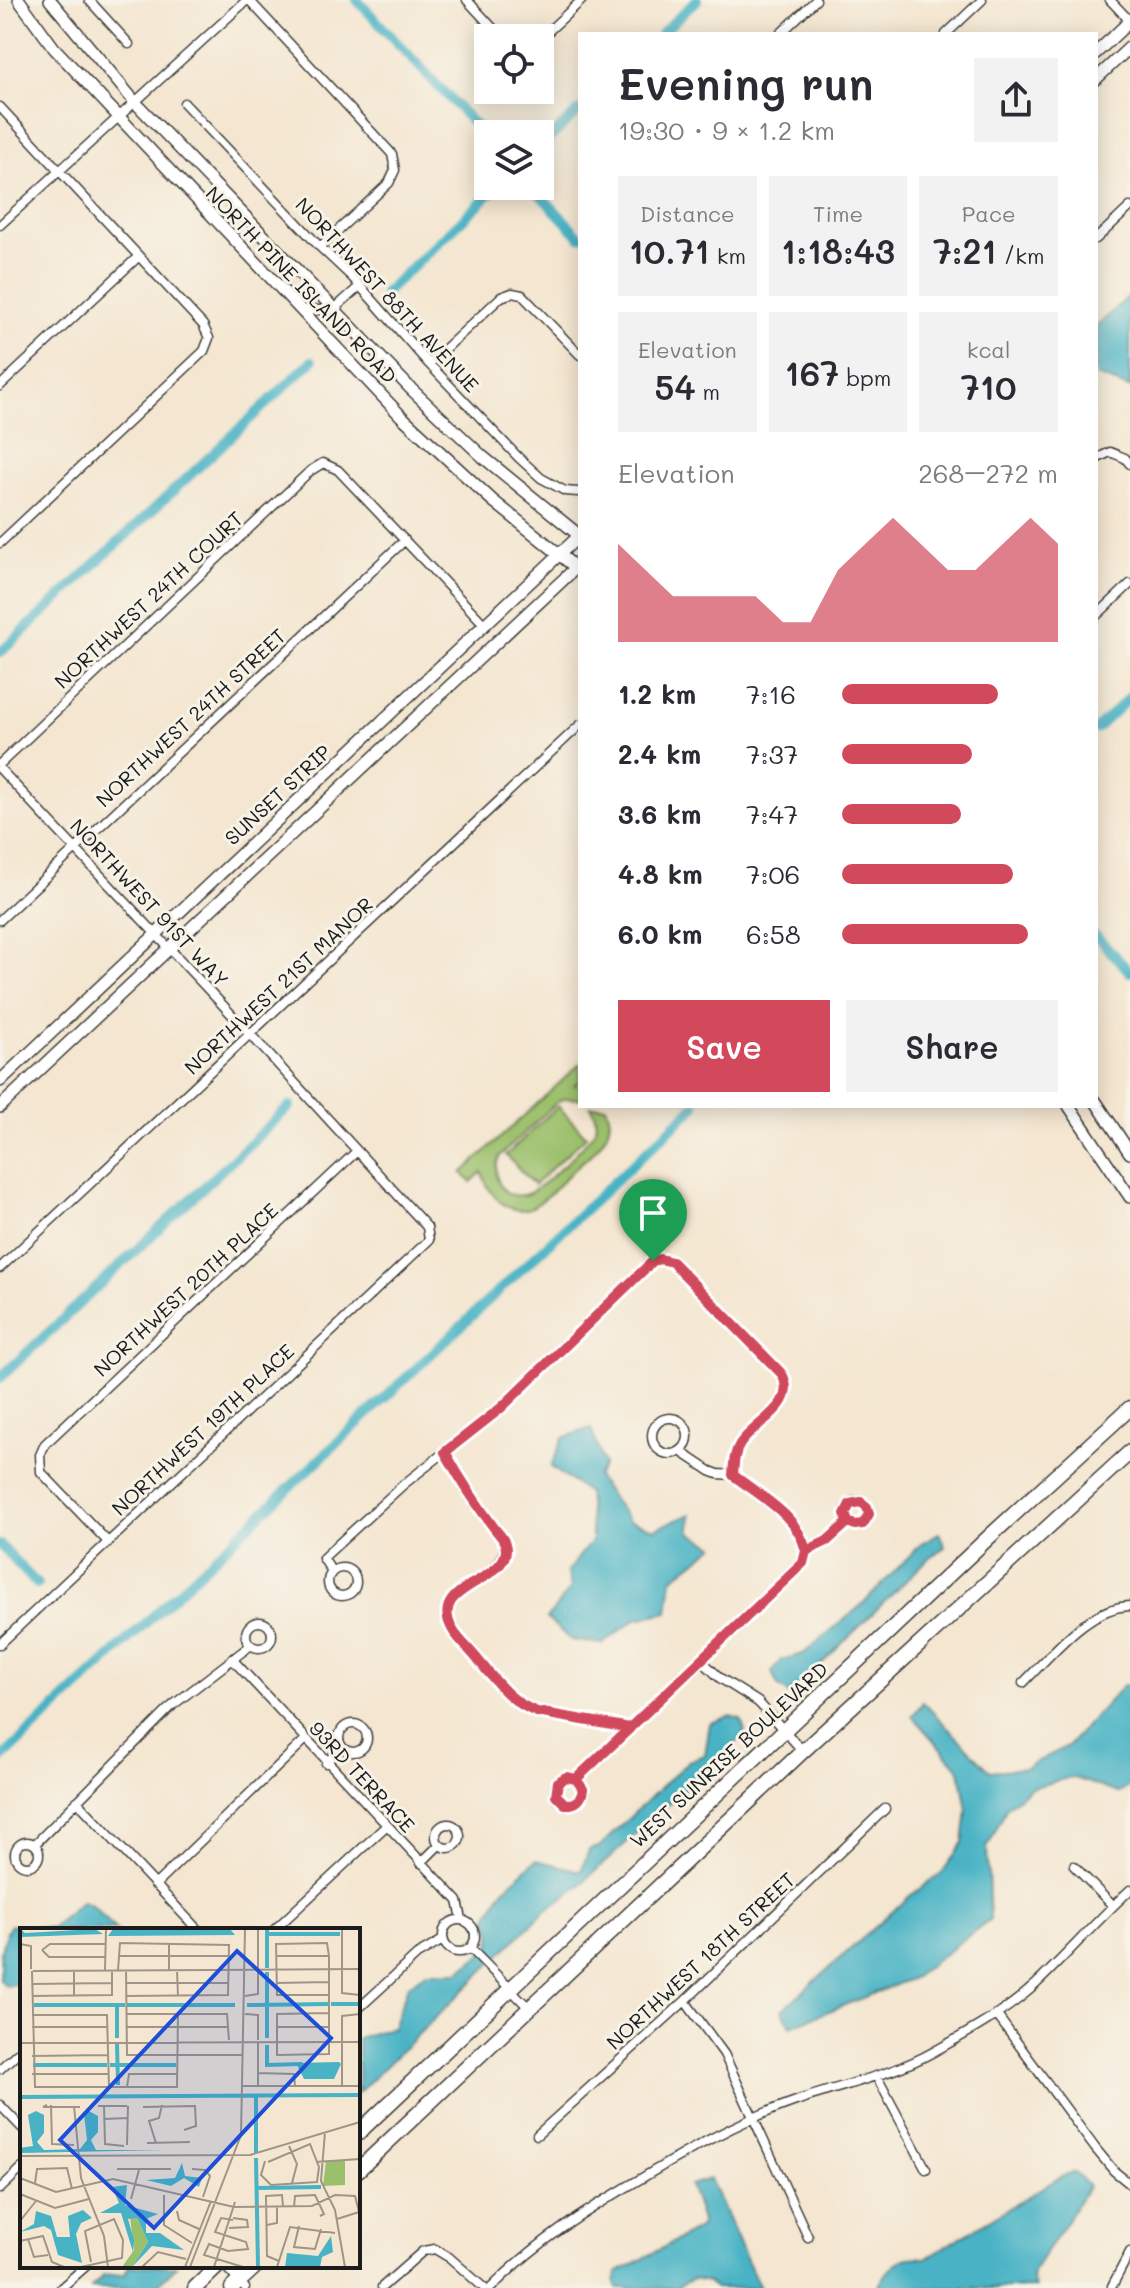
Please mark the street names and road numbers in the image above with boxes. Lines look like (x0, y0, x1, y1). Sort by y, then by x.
street label: NORTH PINE ISLAND ROAD (201, 180, 403, 388)
street label: NORTHWEST 88TH AVENUE (290, 191, 485, 397)
street label: NORTHWEST 24TH COURT (48, 505, 248, 694)
street label: NORTHWEST 24TH STREET (90, 622, 291, 812)
street label: SUNSET STRIP (219, 738, 336, 850)
street label: NORTHWEST 91ST WAY (65, 813, 234, 992)
street label: NORTHWEST 21ST MANOR (178, 891, 378, 1080)
street label: NORTHWEST 20TH PLACE (88, 1197, 283, 1382)
street label: NORTHWEST 19TH PLACE (106, 1338, 299, 1521)
street label: WEST SUNRISE BOULEVARD (624, 1656, 833, 1853)
street label: 93RD TERRACE (304, 1715, 421, 1838)
street label: NORTHWEST 18TH STREET (600, 1866, 800, 2055)

